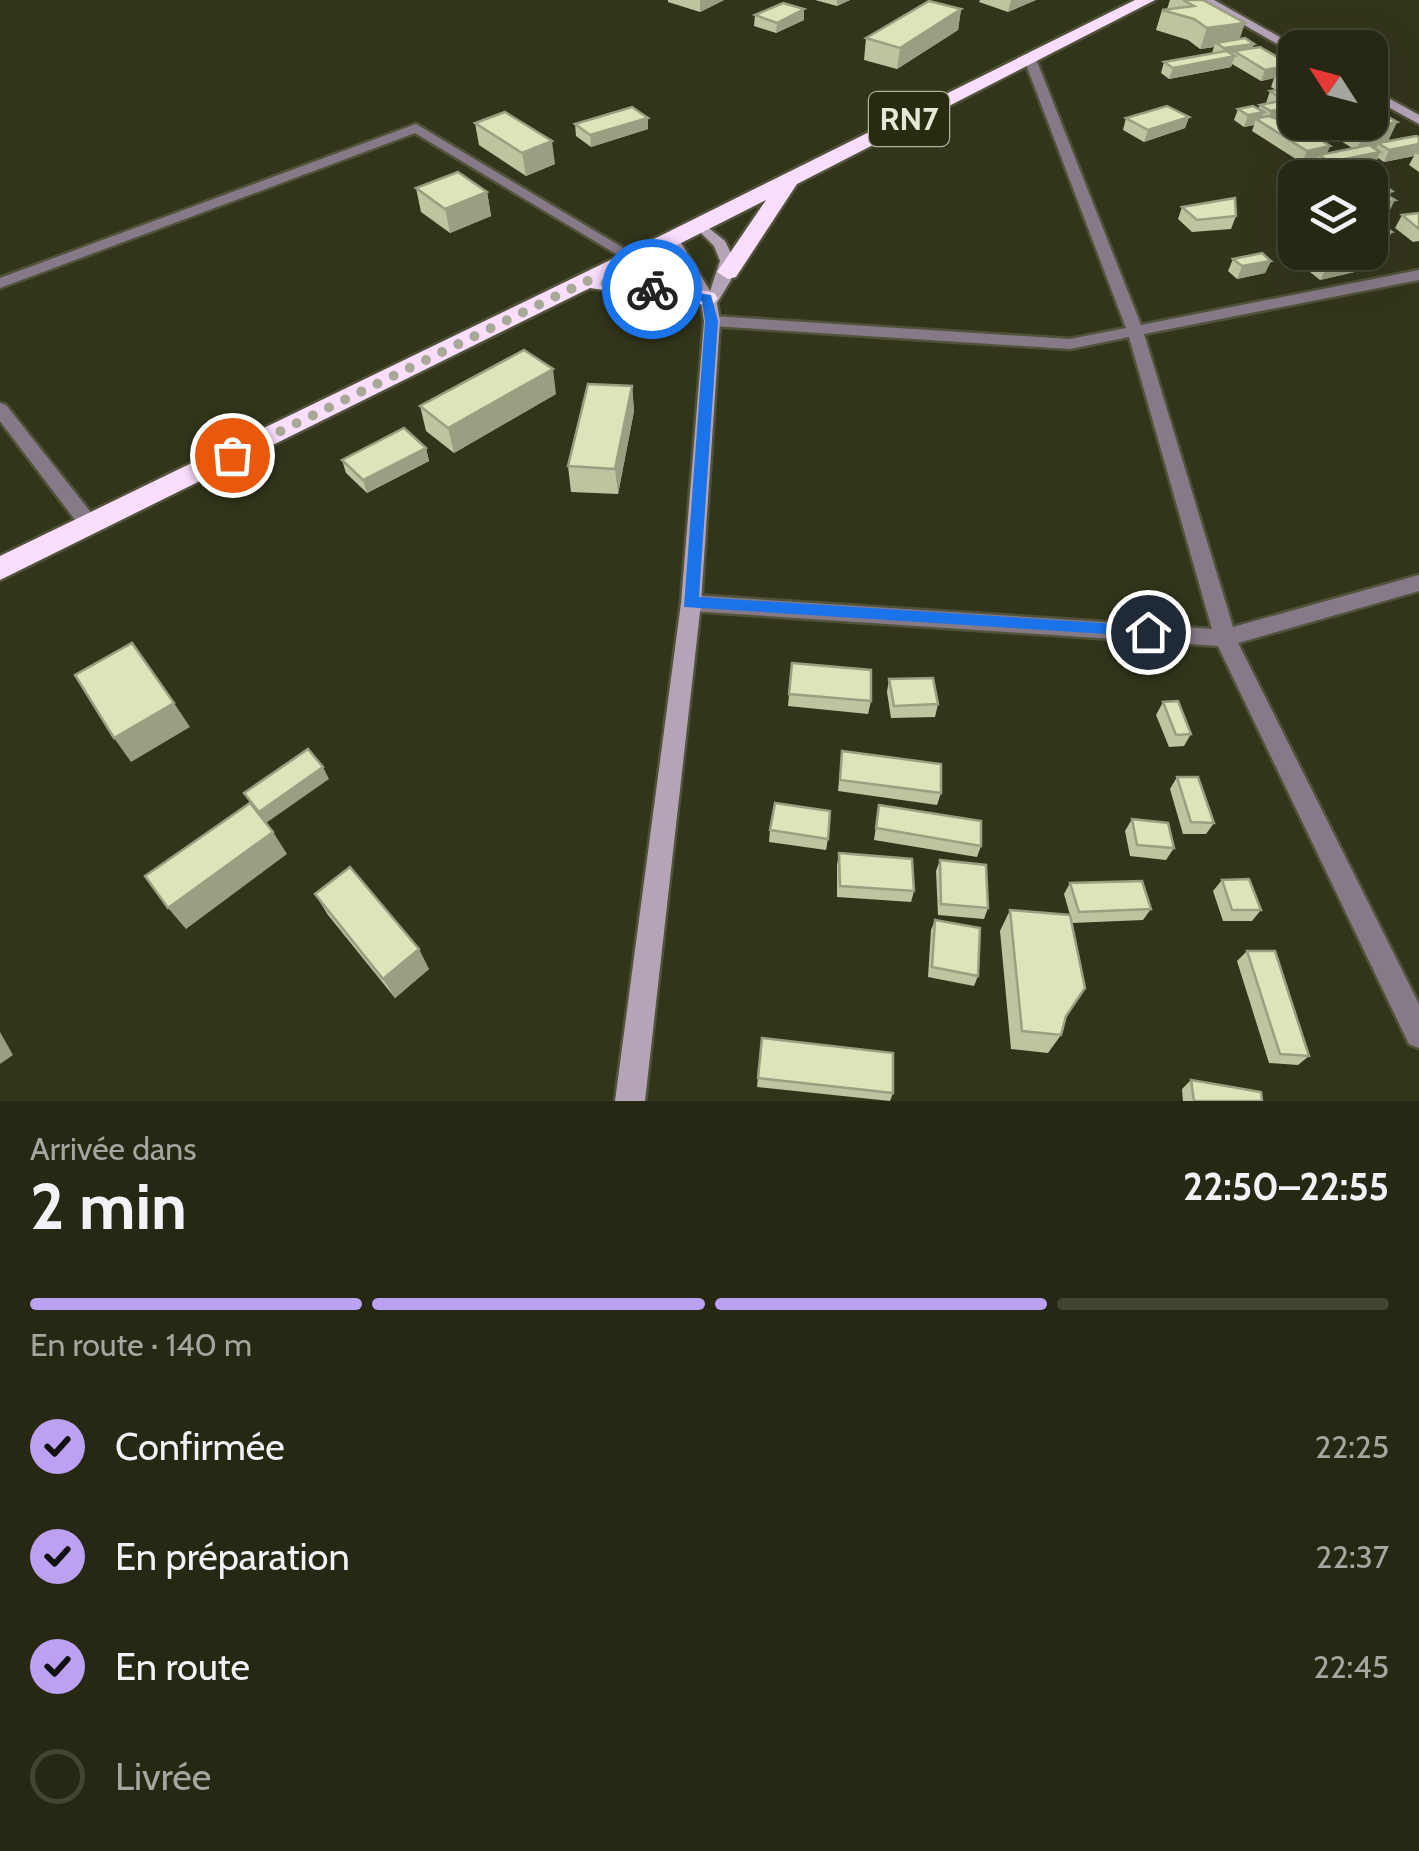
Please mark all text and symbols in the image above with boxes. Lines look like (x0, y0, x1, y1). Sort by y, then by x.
north arrow (1278, 30, 1388, 140)
map controls (1278, 30, 1388, 270)
road number: RN7 (869, 92, 949, 146)
button: layers (1278, 160, 1388, 270)
courier (602, 239, 702, 339)
icon: bike (625, 262, 680, 317)
pin (190, 413, 275, 498)
icon: bag (205, 428, 260, 483)
pin (1106, 590, 1191, 675)
icon: home (1121, 605, 1176, 660)
text: Arrivée dans (30, 1129, 196, 1168)
text: 22:50–22:55 (1183, 1163, 1389, 1210)
text: 2 min (30, 1166, 187, 1245)
text: En route · 140 m (30, 1325, 252, 1364)
icon: check (30, 1419, 85, 1474)
text: Confirmée (115, 1423, 285, 1470)
text: 22:25 (1315, 1427, 1389, 1466)
icon: check (30, 1529, 85, 1584)
text: En préparation (115, 1533, 350, 1580)
text: 22:37 (1315, 1537, 1389, 1576)
icon: check (30, 1639, 85, 1694)
text: En route (115, 1643, 250, 1690)
text: 22:45 (1313, 1647, 1389, 1686)
text: Livrée (115, 1753, 211, 1800)

